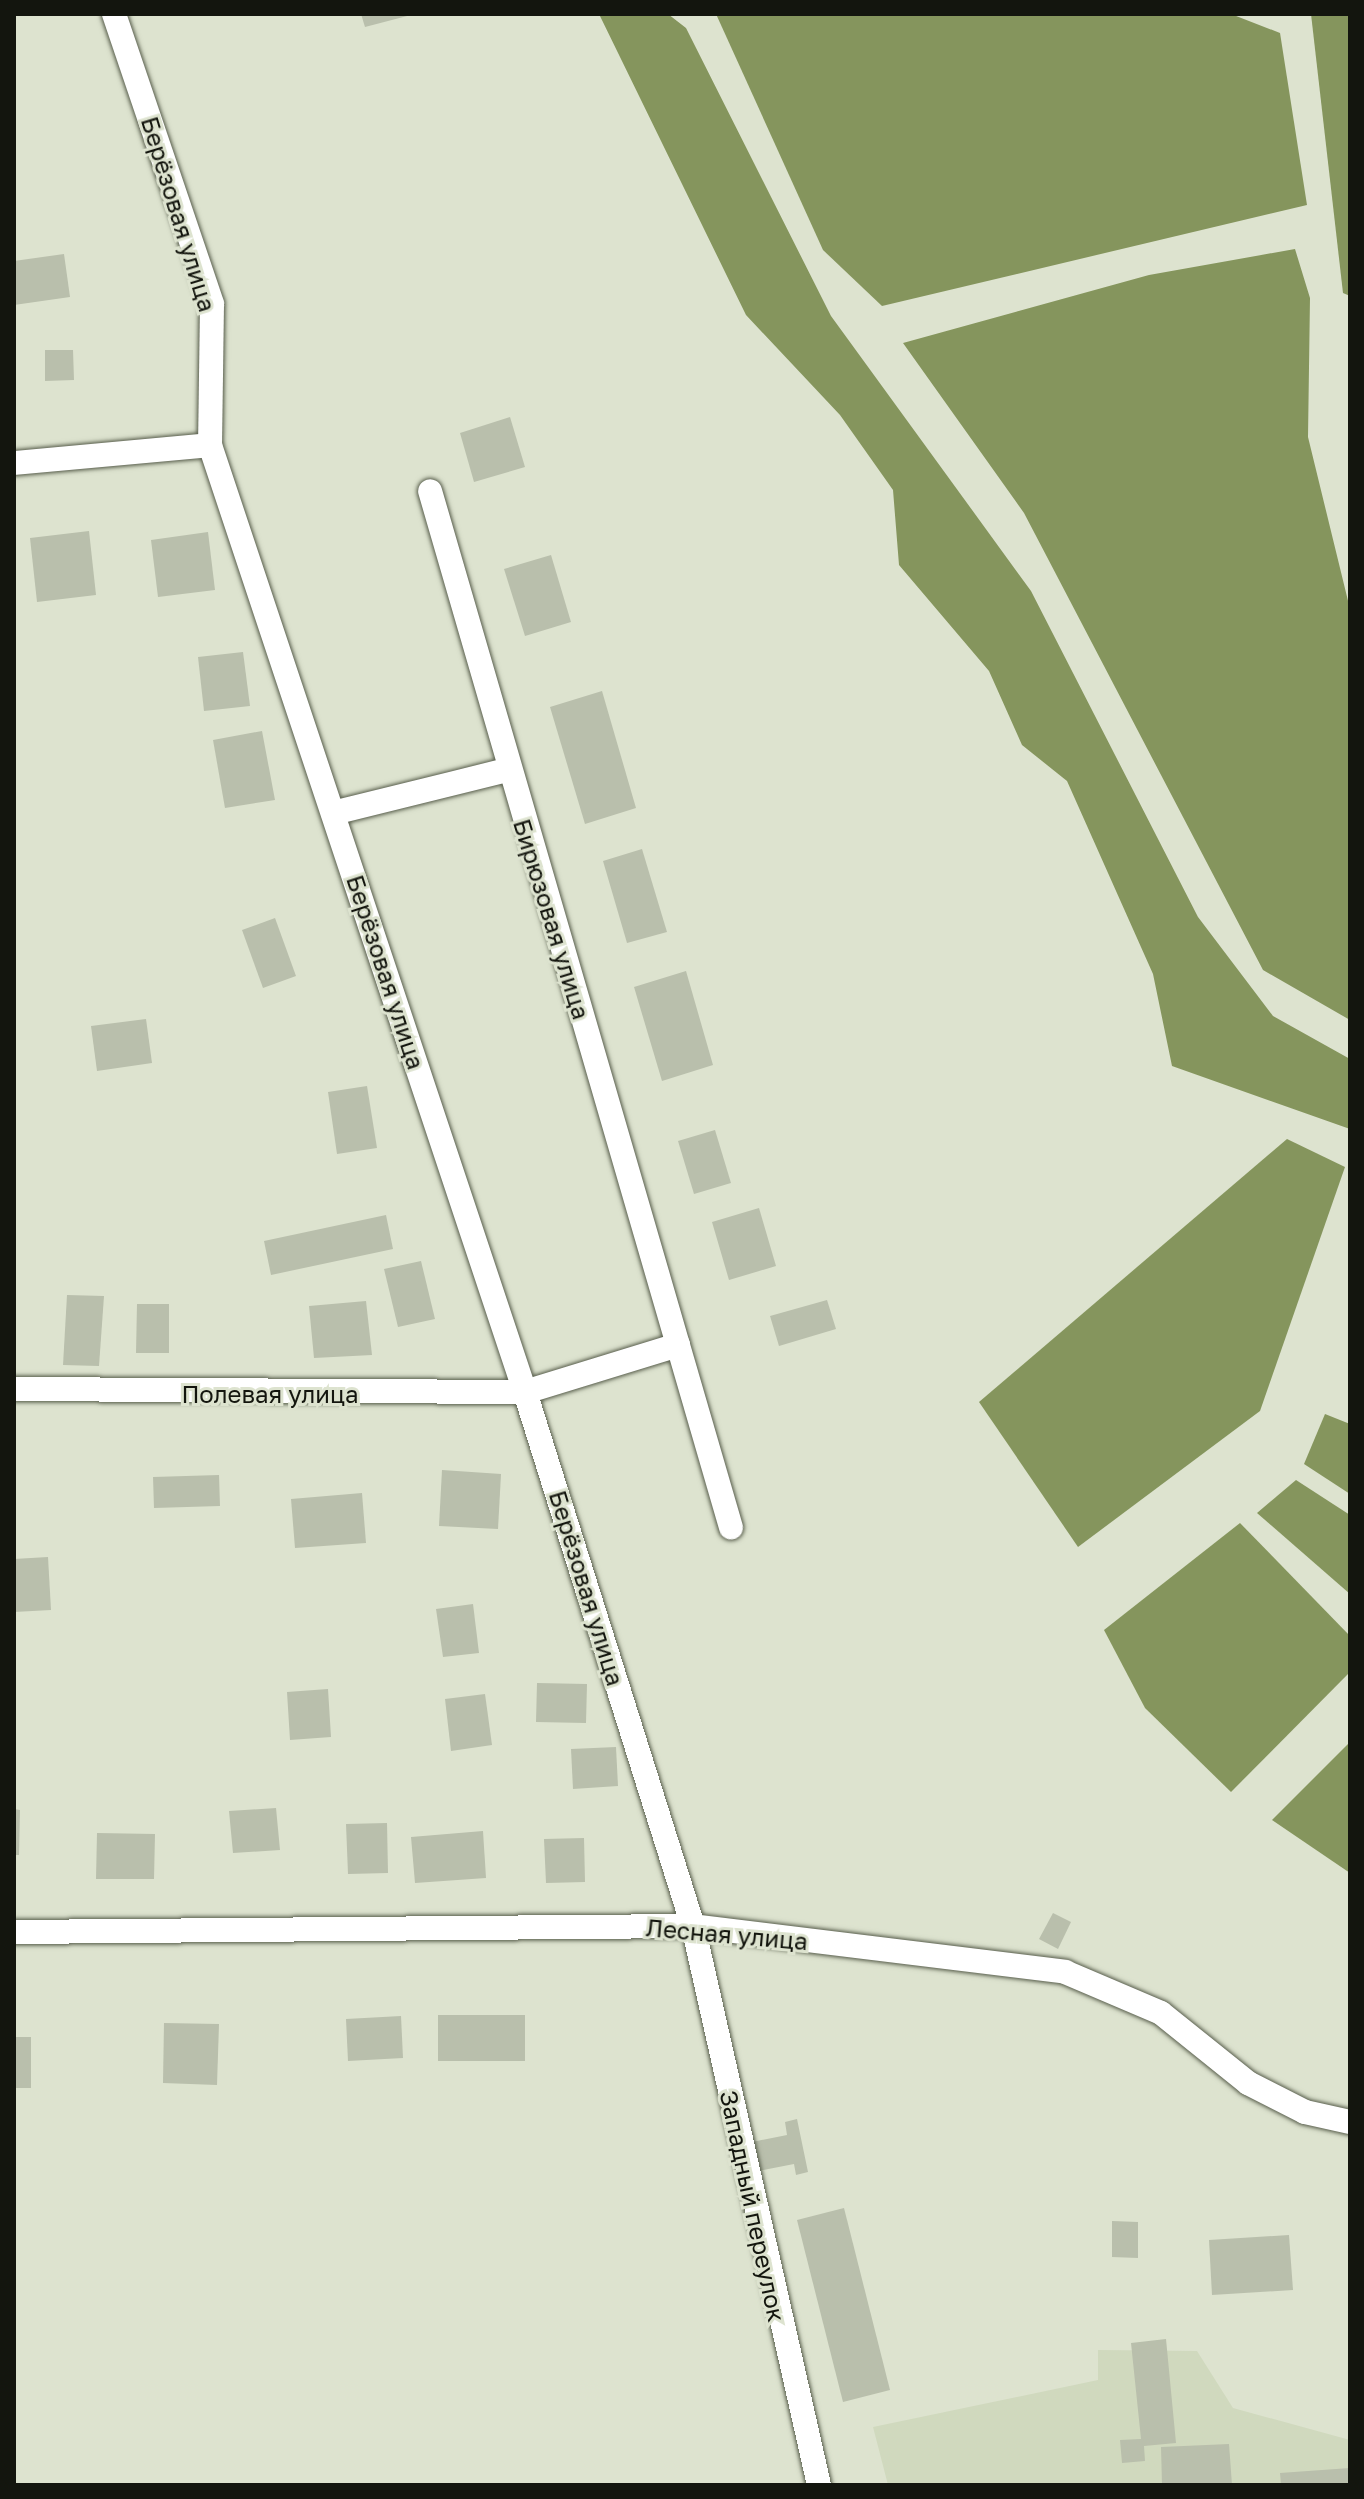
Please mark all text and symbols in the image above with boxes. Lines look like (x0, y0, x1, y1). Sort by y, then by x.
street label: Берёзовая улица (136, 113, 222, 315)
street label: Бирюзовая улица (508, 815, 596, 1023)
street label: Берёзовая улица (341, 871, 431, 1073)
street label: Полевая улица (181, 1380, 359, 1408)
street label: Берёзовая улица (544, 1487, 630, 1689)
street label: Лесная улица (645, 1913, 809, 1955)
street label: Западный переулок (714, 2088, 792, 2324)

